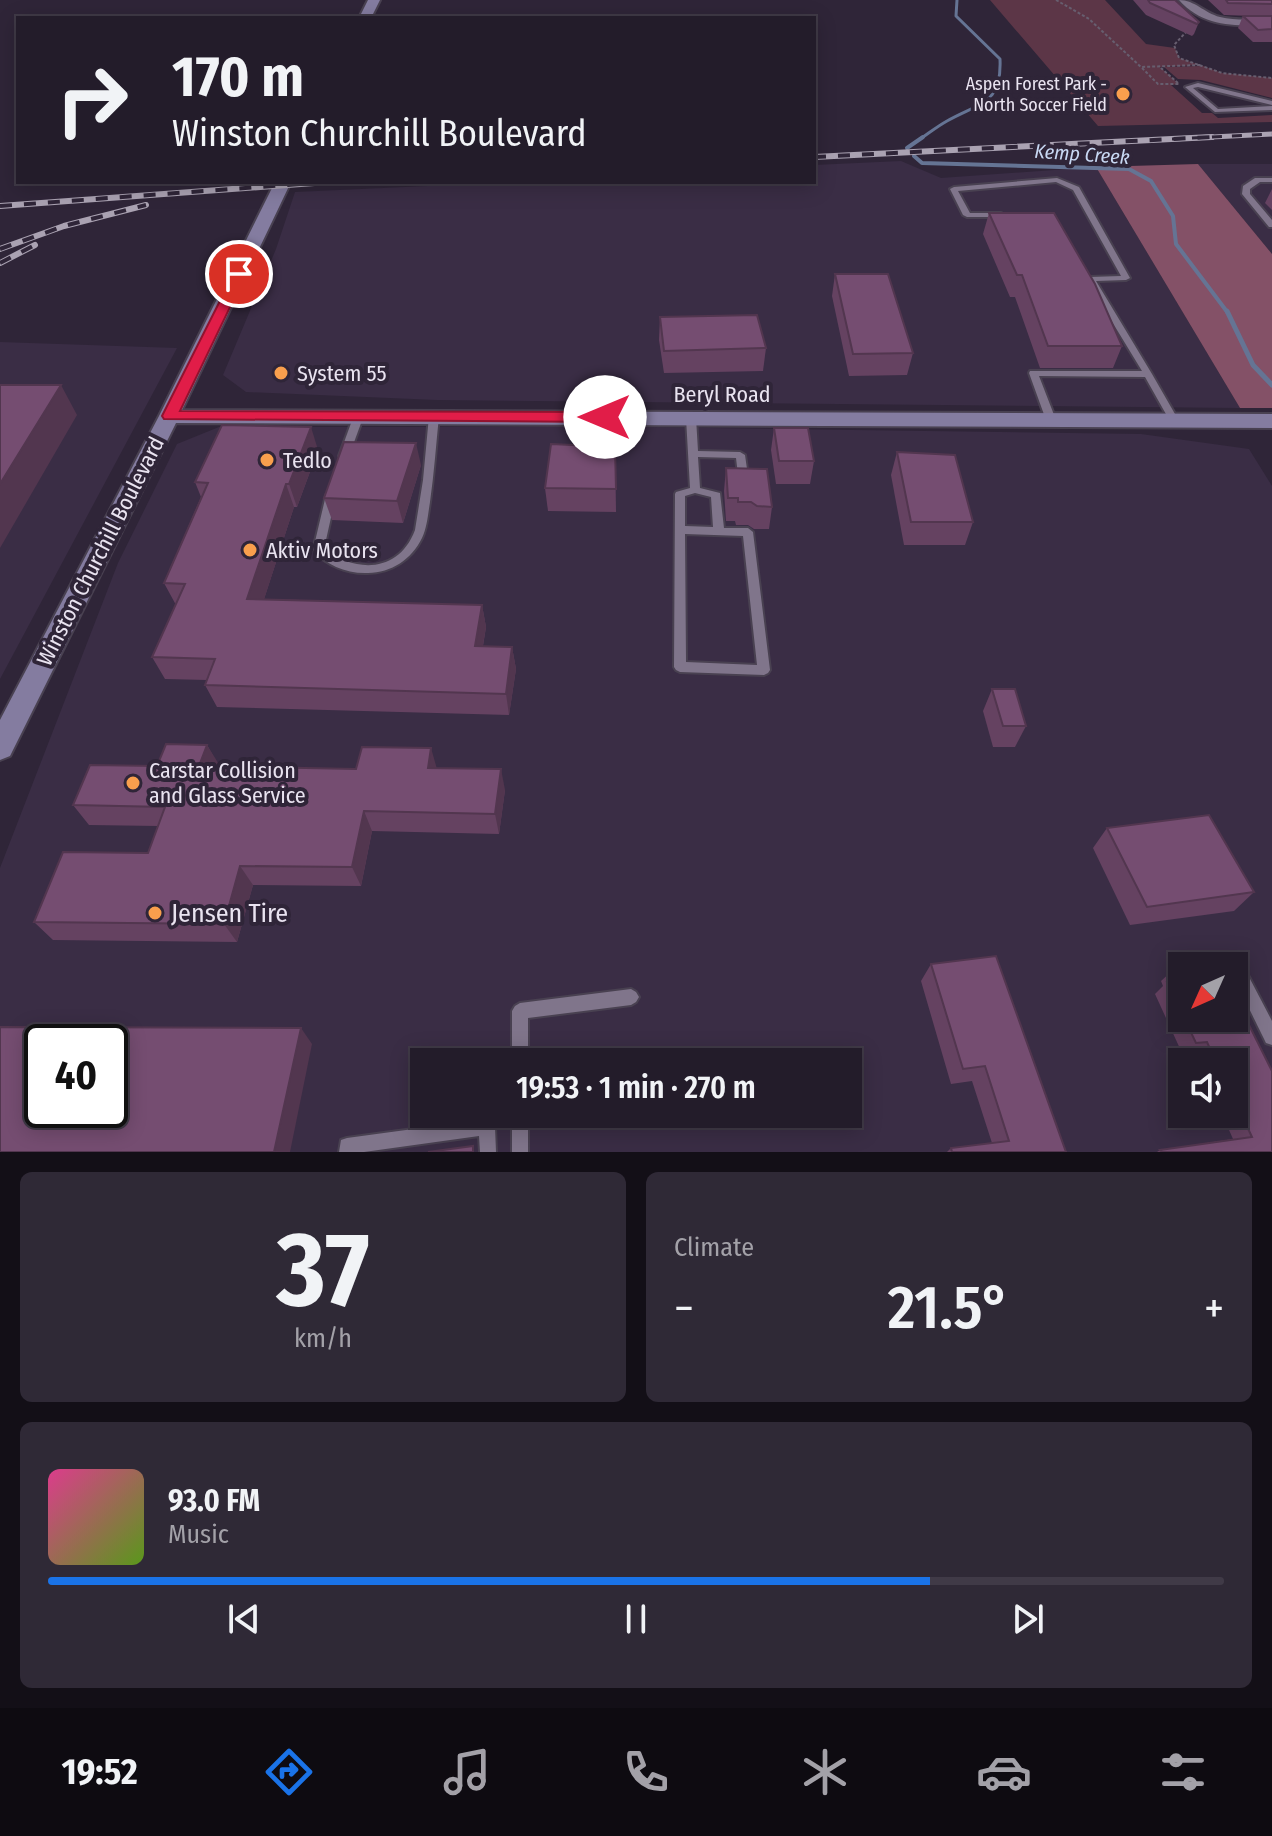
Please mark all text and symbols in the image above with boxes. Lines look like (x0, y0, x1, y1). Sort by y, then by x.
text: 170 m (172, 44, 304, 111)
icon: right (40, 48, 144, 152)
place label: Aspen Forest Park - North Soccer Field (966, 73, 1107, 116)
marker: Aspen Forest Park - North Soccer Field (1114, 85, 1132, 103)
text: Winston Churchill Boulevard (172, 112, 587, 156)
water label: Kemp Creek (1034, 139, 1130, 169)
pin (205, 240, 273, 308)
icon: arrive (217, 252, 261, 296)
place label: System 55 (297, 360, 387, 387)
marker: System 55 (272, 364, 290, 382)
position arrow (563, 375, 647, 459)
street label: Beryl Road (674, 381, 770, 408)
street label: Winston Churchill Boulevard (31, 432, 170, 670)
place label: Tedlo (283, 447, 332, 474)
marker: Tedlo (258, 451, 276, 469)
place label: Aktiv Motors (266, 537, 378, 564)
marker: Aktiv Motors (241, 541, 259, 559)
place label: Carstar Collision and Glass Service (149, 757, 306, 809)
marker: Carstar Collision and Glass Service (124, 774, 142, 792)
place label: Jensen Tire (171, 898, 288, 929)
marker: Jensen Tire (146, 904, 164, 922)
north arrow (1168, 952, 1248, 1032)
map controls (1168, 952, 1248, 1128)
speed limit sign: 40 (24, 1024, 128, 1128)
button: sound (1168, 1048, 1248, 1128)
text: 19:53 · 1 min · 270 m (516, 1070, 756, 1106)
text: 37 (277, 1208, 369, 1333)
text: Climate (674, 1232, 754, 1263)
text: 21.5° (888, 1272, 1010, 1344)
text: − (674, 1282, 694, 1335)
text: + (1204, 1282, 1224, 1335)
text: km/h (294, 1323, 352, 1354)
text: 93.0 FM (168, 1483, 260, 1519)
text: Music (168, 1519, 229, 1550)
icon: previous (222, 1597, 266, 1641)
icon: pause (614, 1597, 658, 1641)
icon: next (1006, 1597, 1050, 1641)
icon: directions (261, 1744, 317, 1800)
icon: music (439, 1744, 495, 1800)
icon: phone (618, 1744, 674, 1800)
icon: climate (797, 1744, 853, 1800)
icon: car (976, 1744, 1032, 1800)
icon: filters (1155, 1744, 1211, 1800)
text: 19:52 (61, 1750, 138, 1794)

